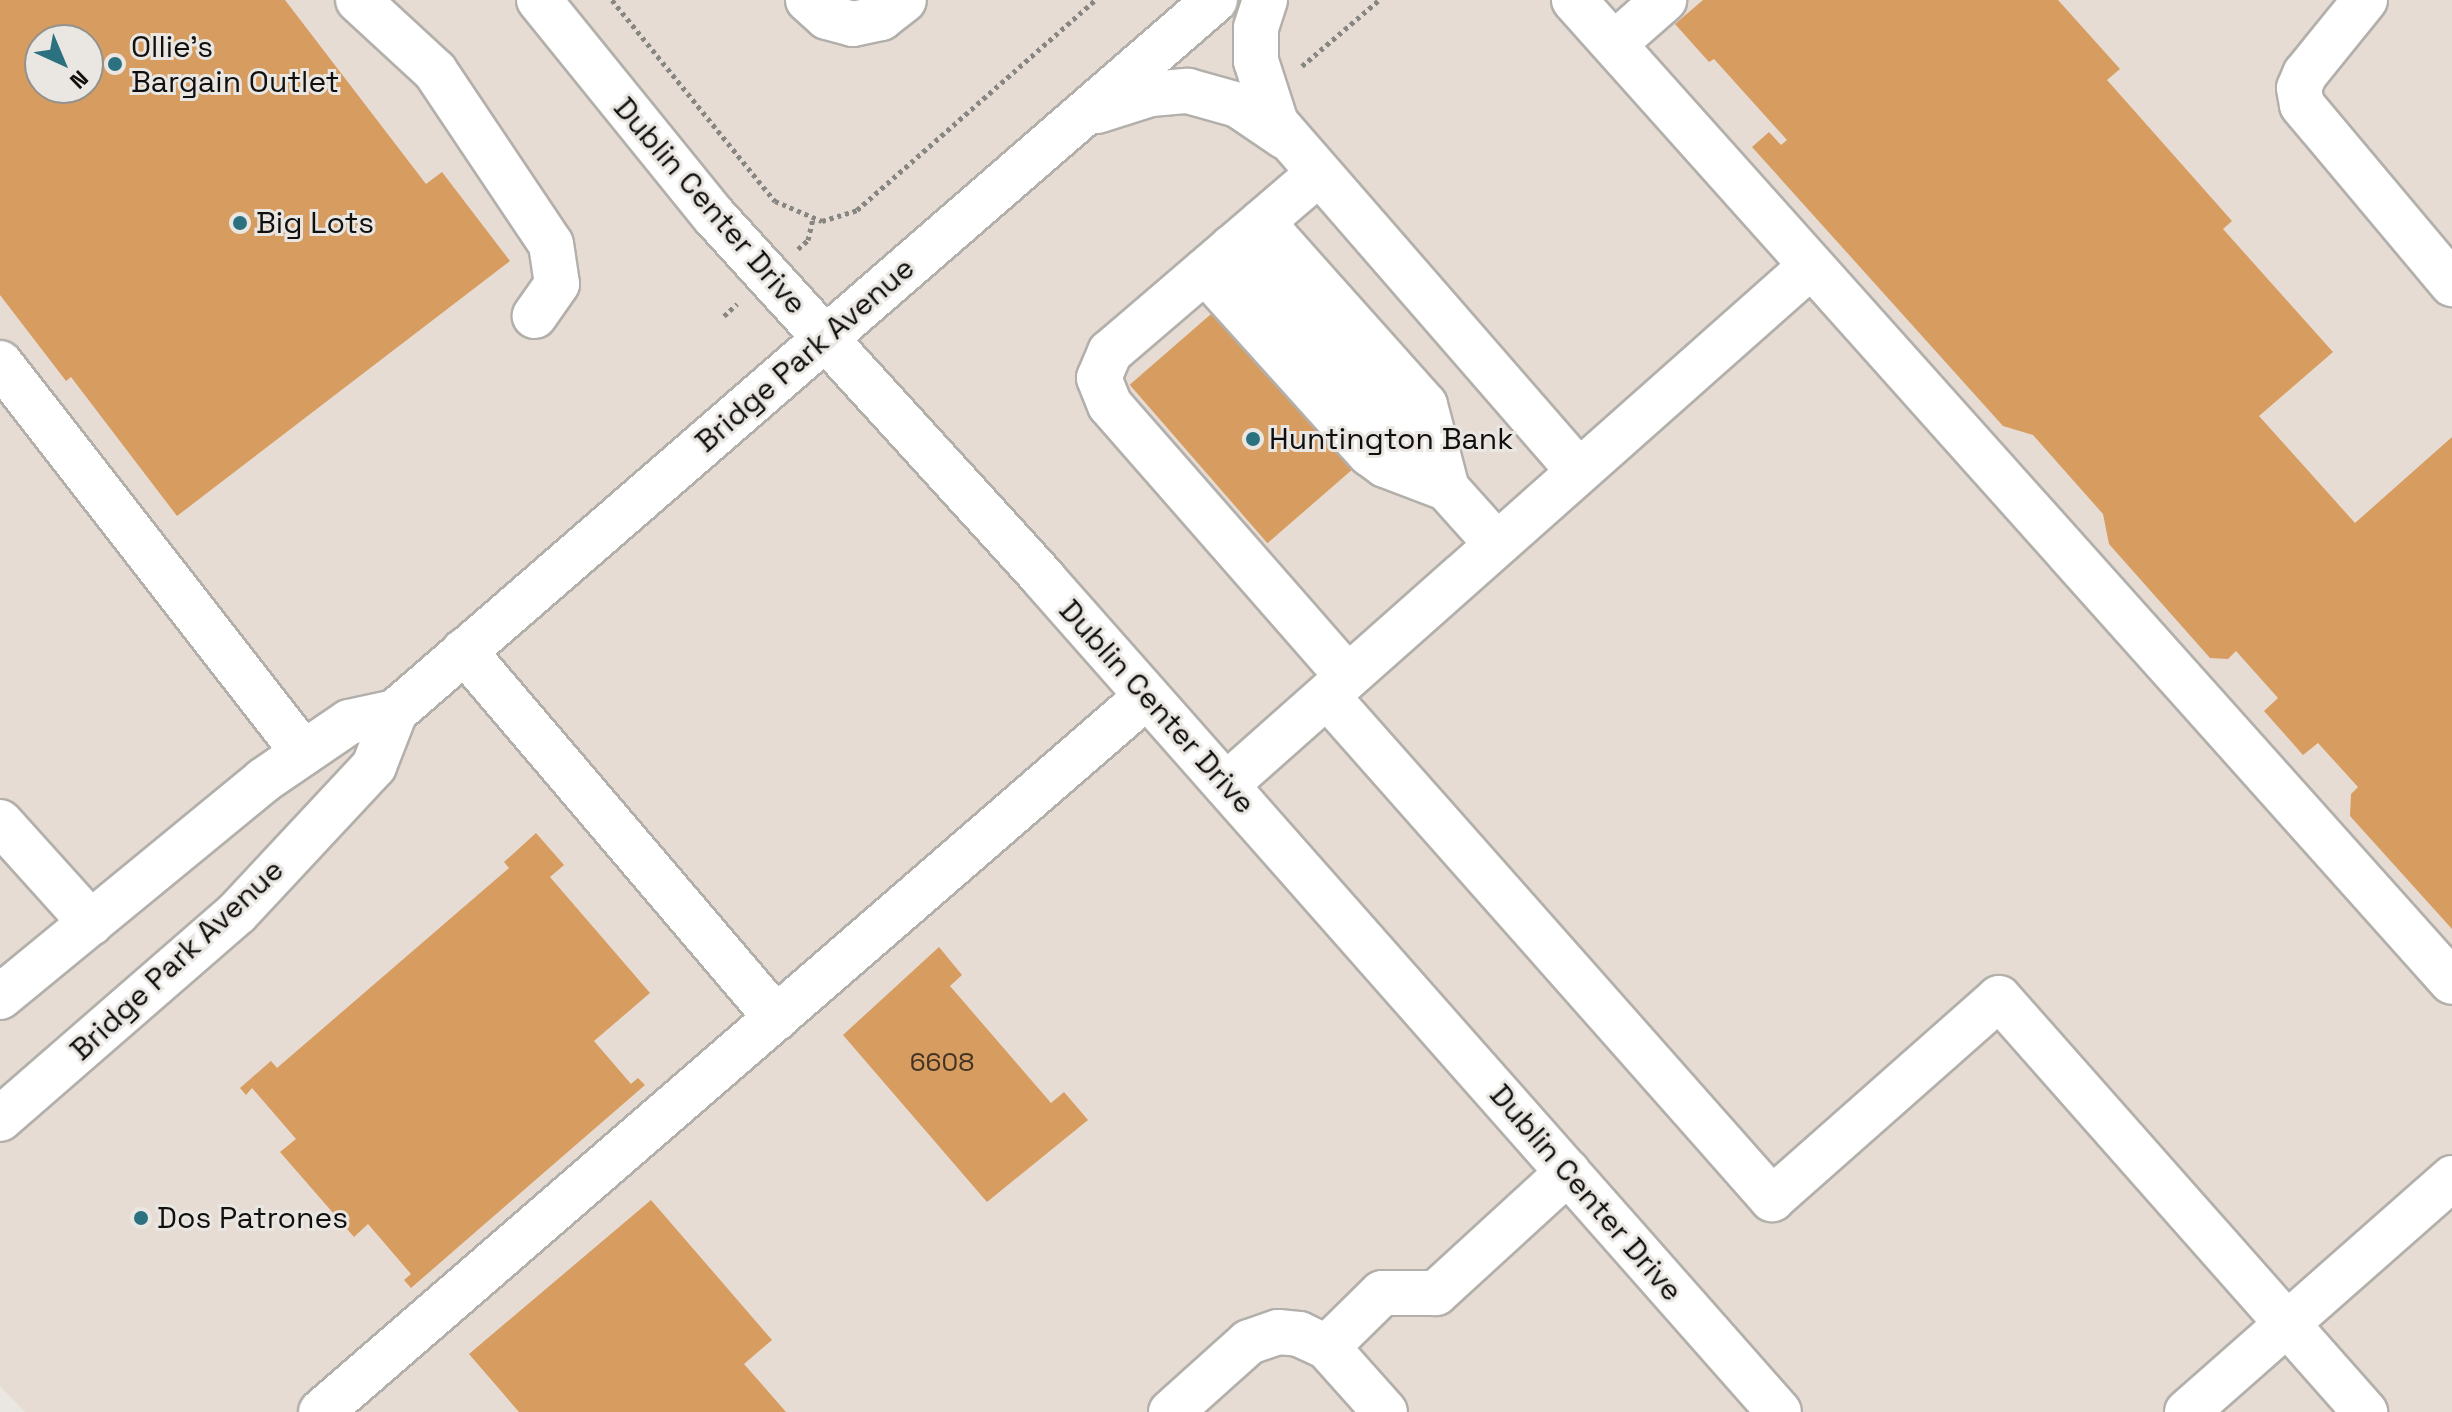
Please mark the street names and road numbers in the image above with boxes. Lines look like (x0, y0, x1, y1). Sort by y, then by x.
street label: Dublin Center Drive (606, 90, 814, 322)
street label: Bridge Park Avenue (688, 250, 922, 460)
street label: Dublin Center Drive (1052, 593, 1262, 821)
street label: Bridge Park Avenue (63, 852, 291, 1068)
street label: Dublin Center Drive (1482, 1077, 1690, 1309)

